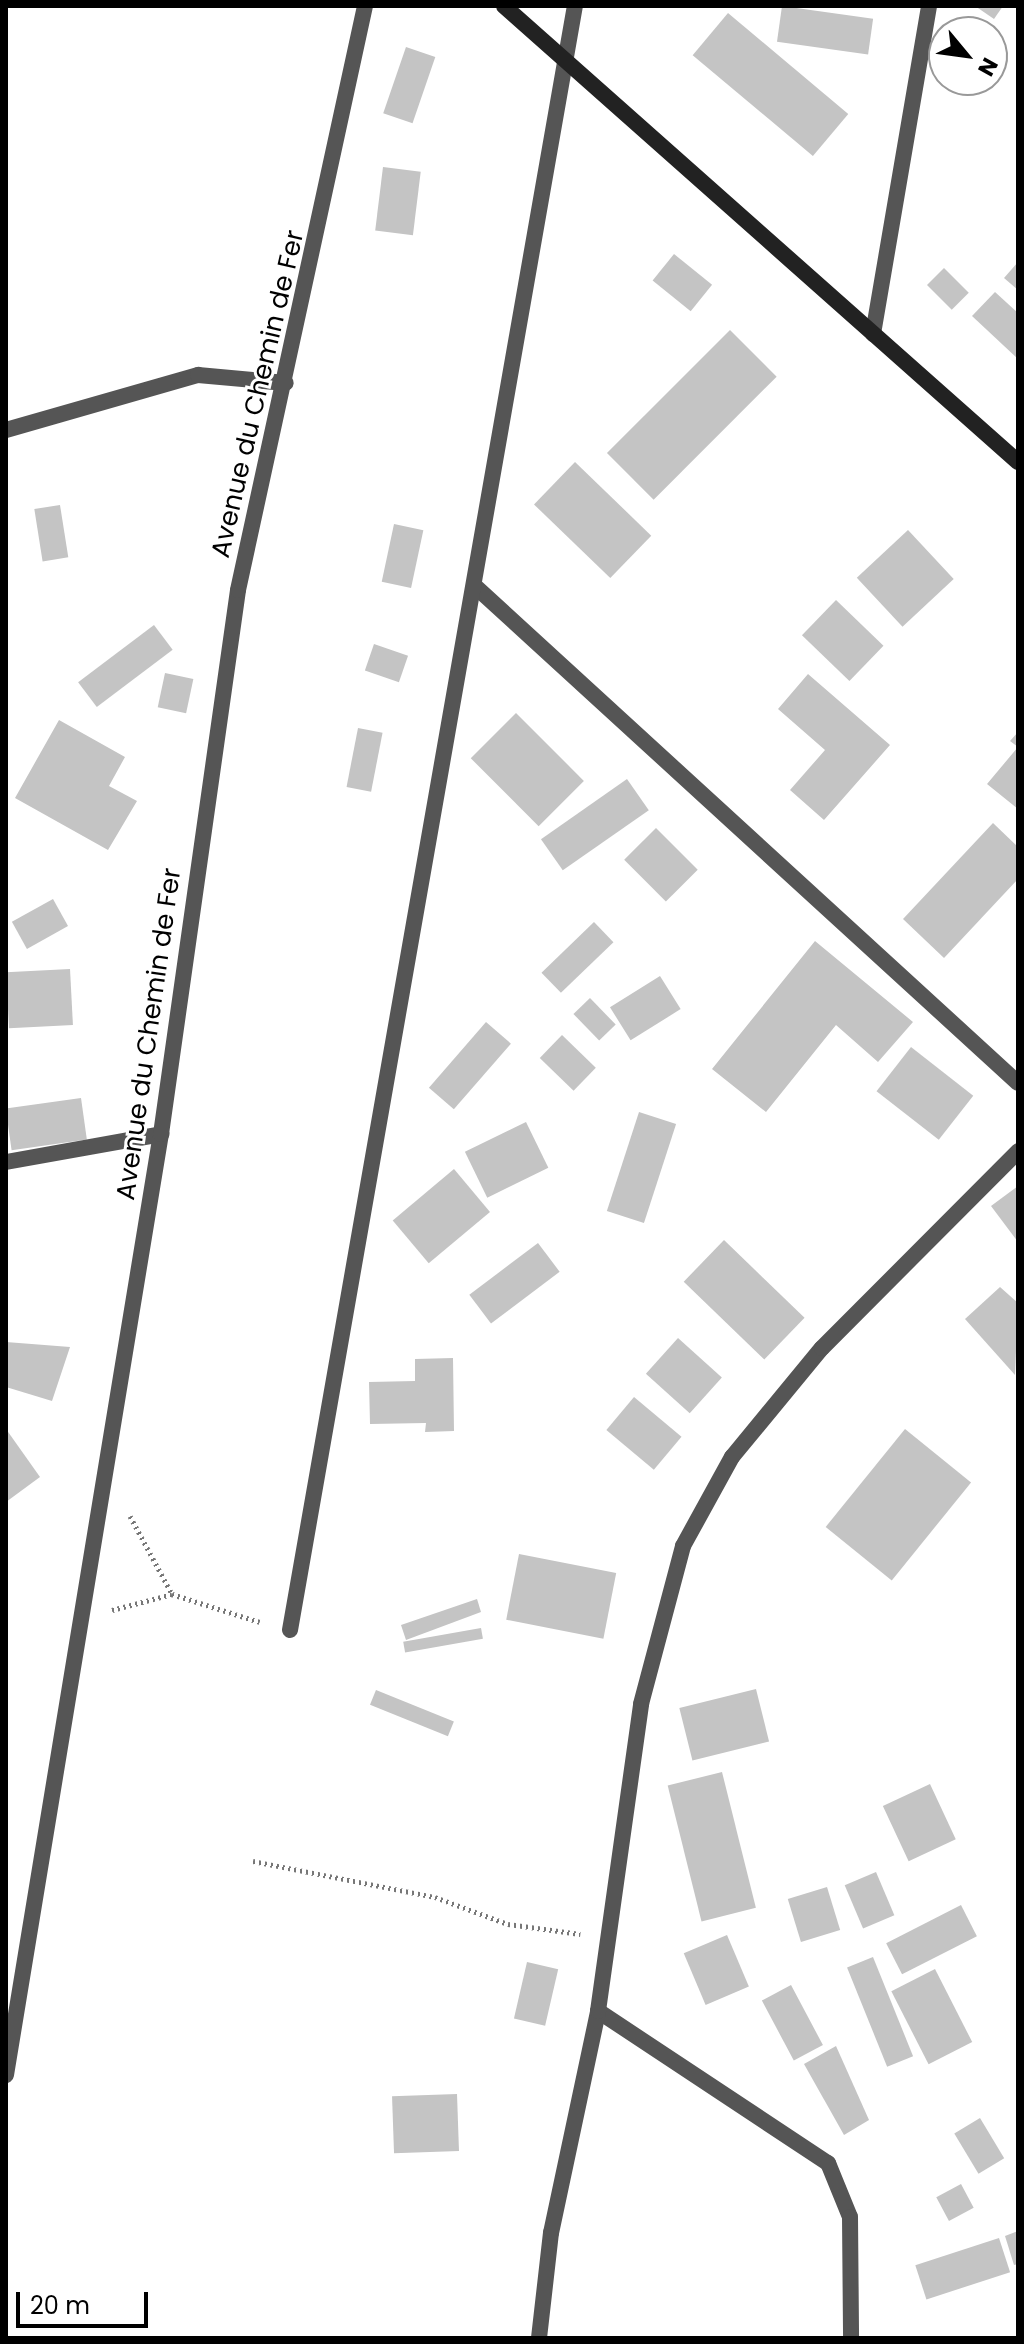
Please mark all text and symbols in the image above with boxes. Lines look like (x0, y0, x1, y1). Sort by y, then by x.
north arrow (928, 16, 1008, 96)
text: N (970, 52, 1005, 82)
street label: Avenue du Chemin de Fer (205, 227, 311, 561)
street label: Avenue du Chemin de Fer (110, 866, 188, 1202)
scale bar (20, 2276, 152, 2326)
text: 20 m (30, 2289, 90, 2322)

